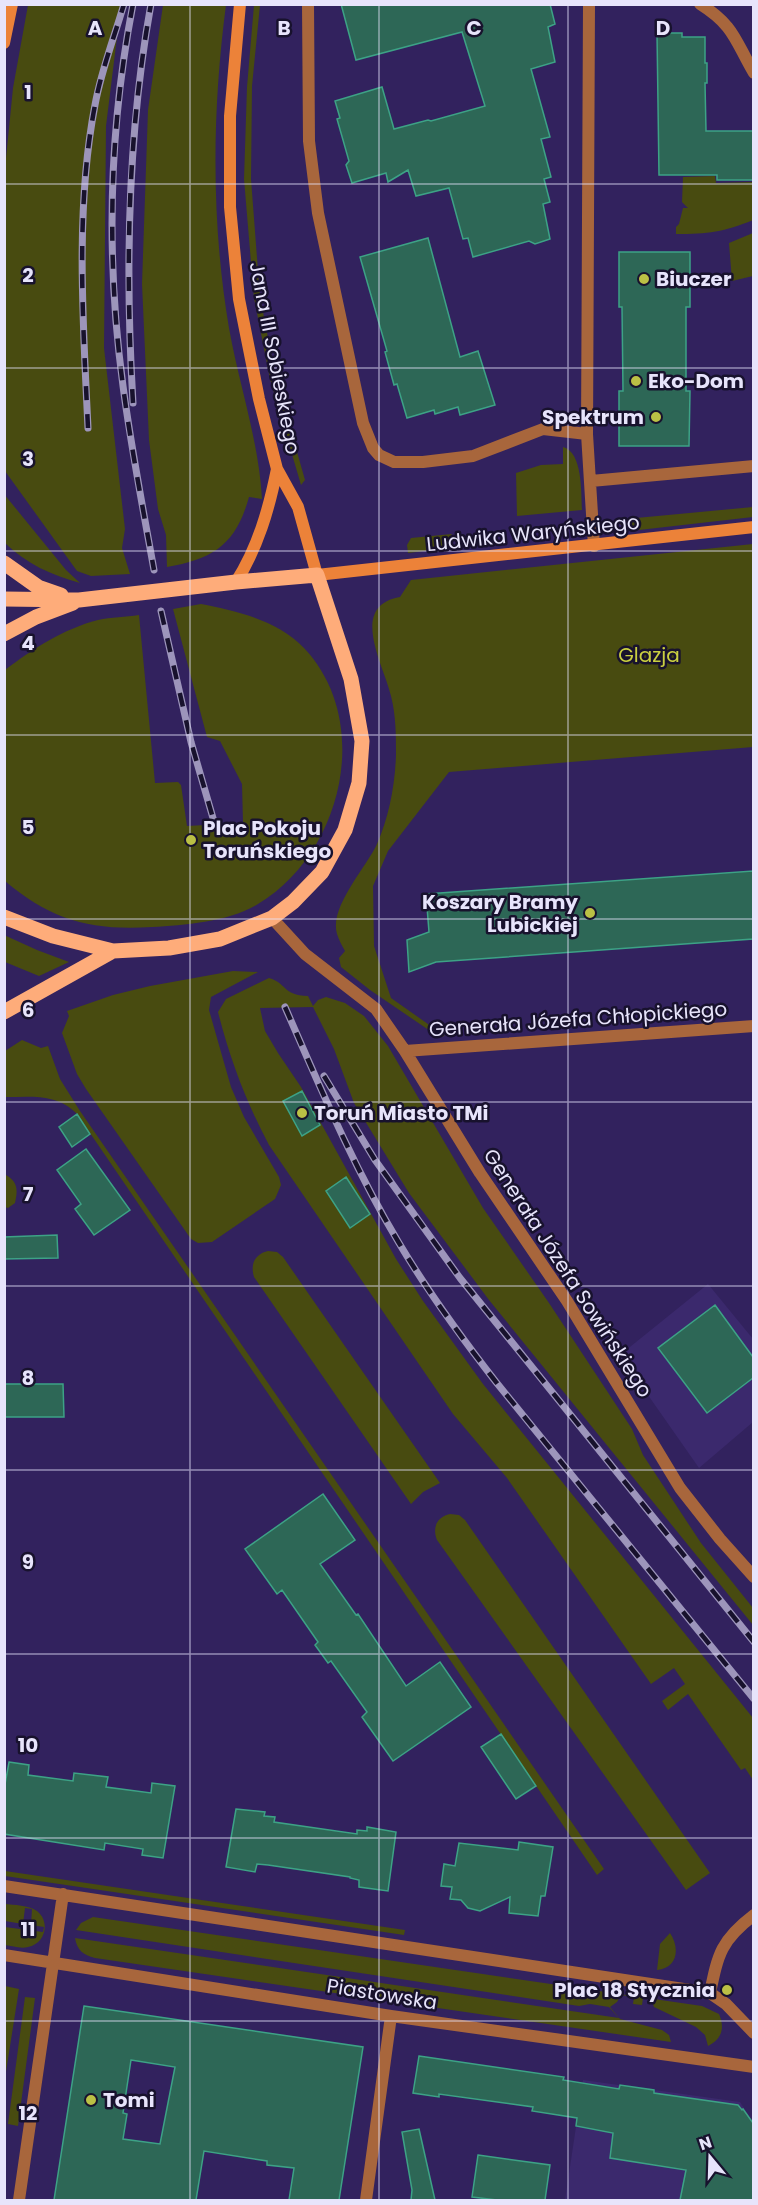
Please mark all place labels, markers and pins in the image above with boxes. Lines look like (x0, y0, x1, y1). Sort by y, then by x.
place label: Biuczer (656, 265, 732, 293)
marker: Biuczer (637, 272, 651, 286)
place label: Eko-Dom (648, 367, 744, 395)
marker: Eko-Dom (629, 374, 643, 388)
place label: Spektrum (542, 403, 644, 431)
marker: Spektrum (649, 410, 663, 424)
place label: Plac Pokoju Toruńskiego (203, 814, 331, 865)
marker: Plac Pokoju Toruńskiego (184, 833, 198, 847)
place label: Koszary Bramy Lubickiej (422, 888, 578, 939)
marker: Koszary Bramy Lubickiej (583, 906, 597, 920)
place label: Toruń Miasto TMi (314, 1099, 489, 1127)
marker: Toruń Miasto TMi (295, 1106, 309, 1120)
place label: Plac 18 Stycznia (554, 1976, 715, 2004)
marker: Plac 18 Stycznia (720, 1983, 734, 1997)
place label: Tomi (103, 2086, 155, 2114)
marker: Tomi (84, 2093, 98, 2107)

